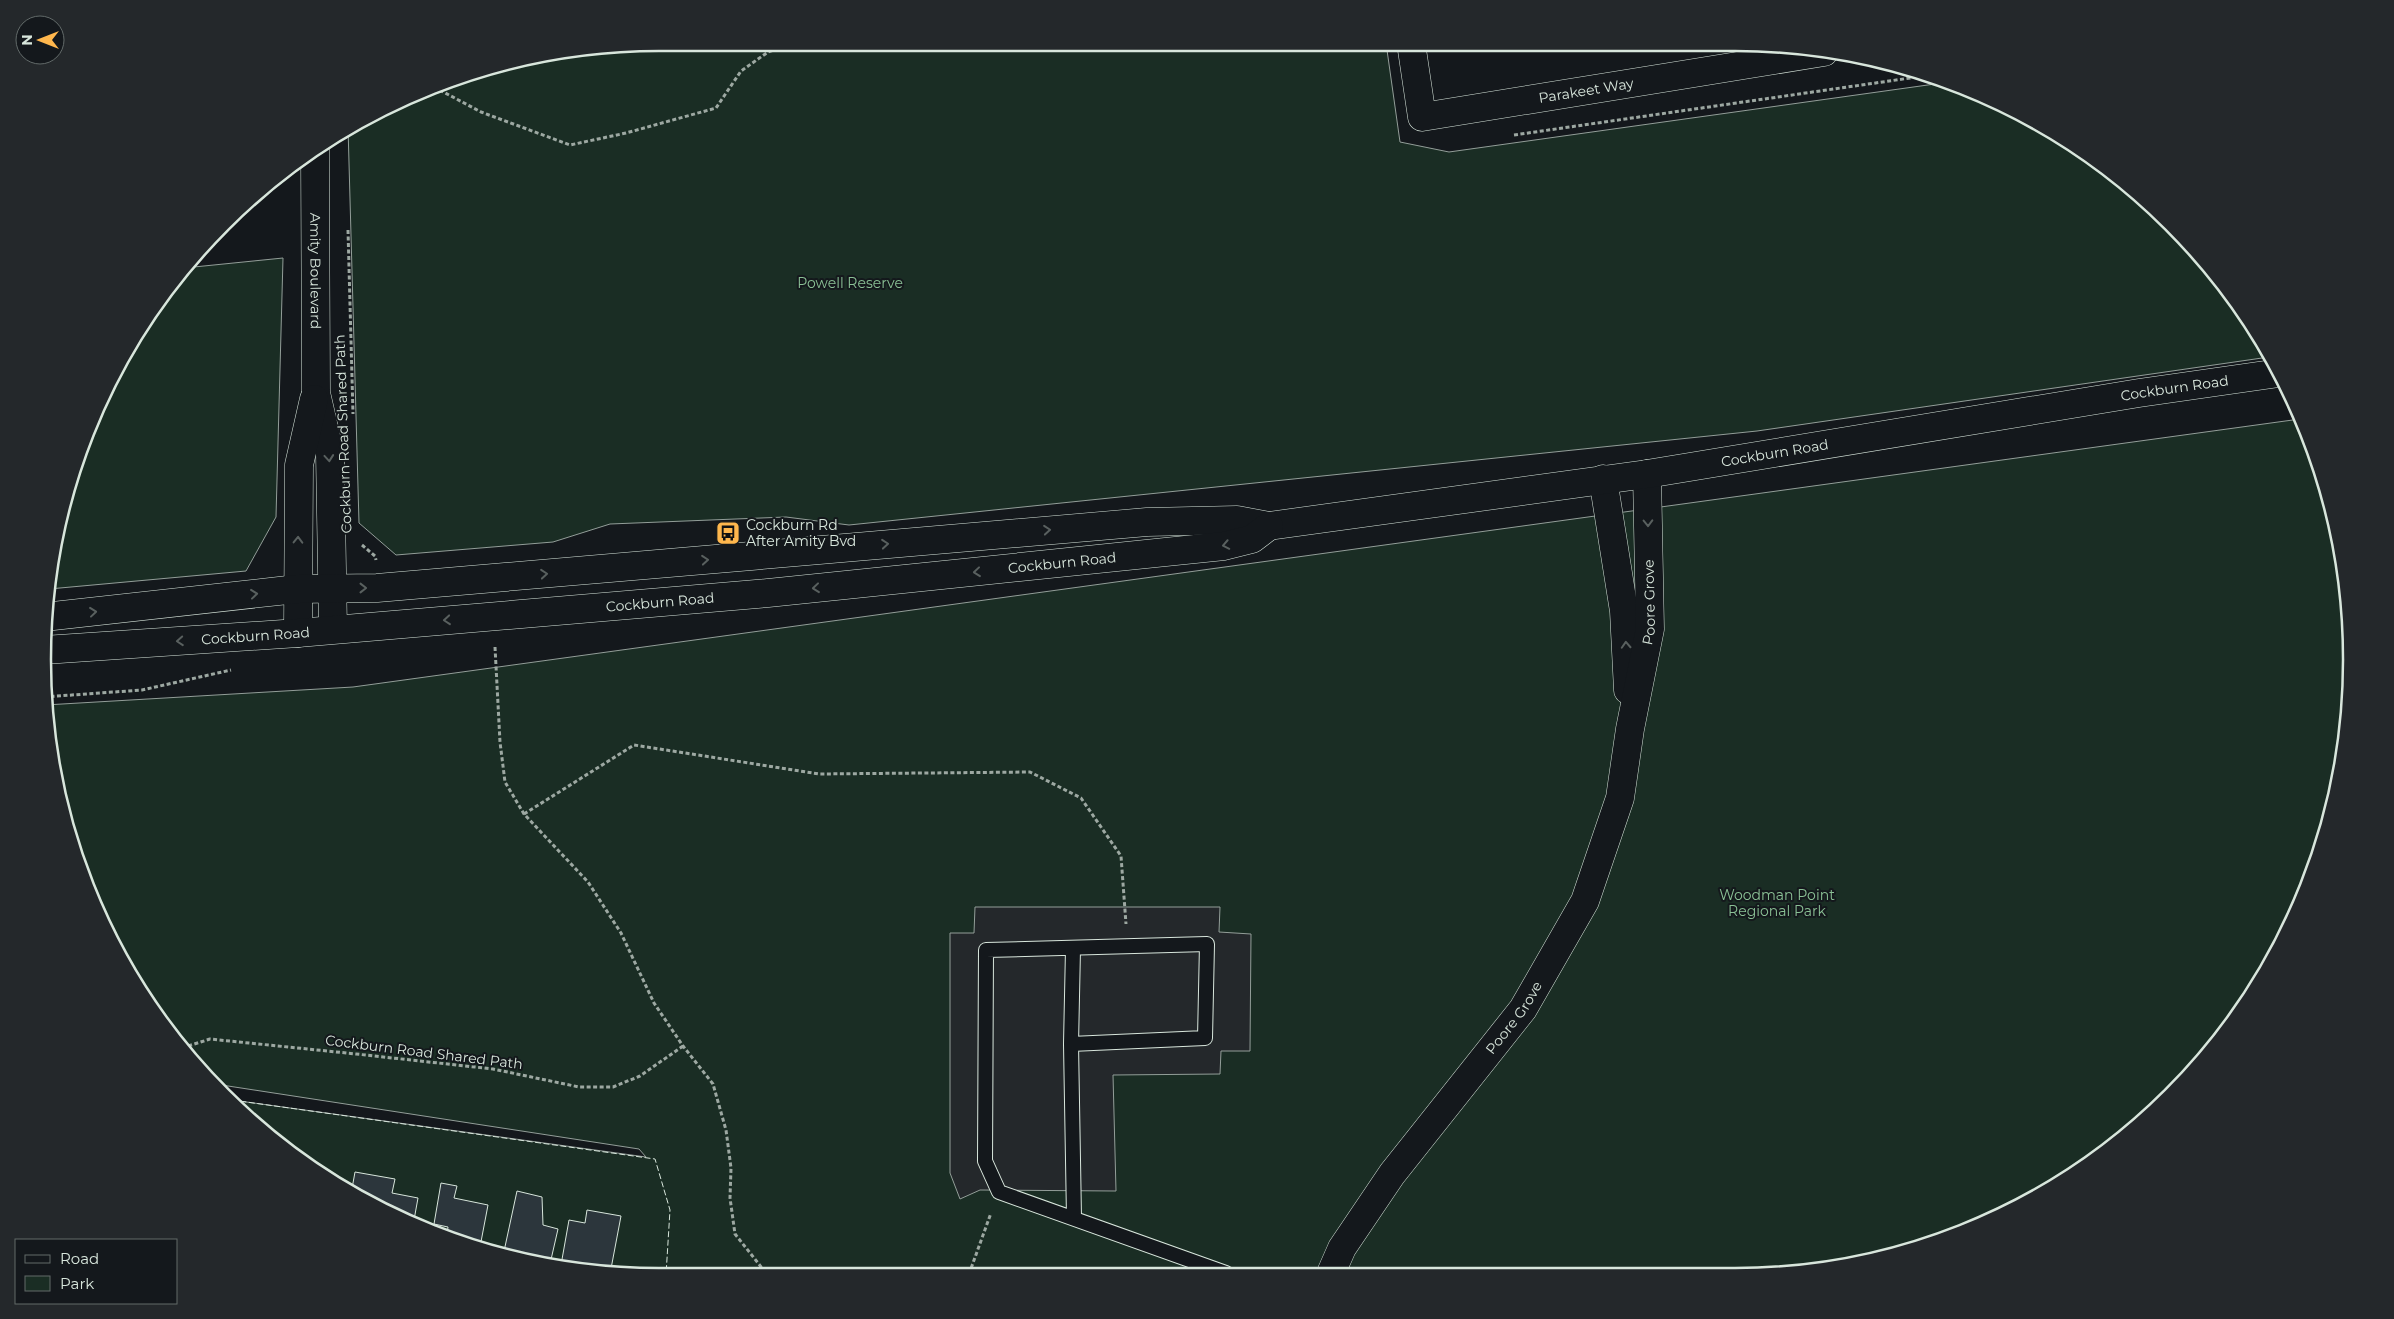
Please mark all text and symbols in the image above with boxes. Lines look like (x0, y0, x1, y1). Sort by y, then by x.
north arrow (15, 15, 65, 65)
text: N (18, 34, 36, 46)
street label: Parakeet Way (1537, 74, 1635, 107)
street label: Amity Boulevard (306, 213, 325, 329)
park label: Powell Reserve (797, 274, 903, 292)
street label: Cockburn Road Shared Path (331, 334, 355, 534)
street label: Cockburn Road (2119, 371, 2230, 405)
street label: Cockburn Road (1720, 435, 1830, 471)
one-way arrow (323, 454, 334, 462)
place label: Cockburn Rd After Amity Bvd (746, 516, 856, 550)
bus stop icon: Cockburn Rd After Amity Bvd (715, 520, 741, 546)
one-way arrow (1643, 520, 1653, 527)
one-way arrow (1043, 525, 1051, 536)
one-way arrow (293, 536, 303, 544)
one-way arrow (881, 539, 889, 550)
one-way arrow (1221, 539, 1230, 550)
street label: Cockburn Road (1007, 548, 1117, 577)
one-way arrow (702, 554, 710, 565)
street label: Poore Grove (1638, 559, 1659, 647)
one-way arrow (973, 566, 981, 577)
one-way arrow (540, 568, 548, 579)
one-way arrow (811, 582, 819, 593)
one-way arrow (360, 583, 368, 593)
one-way arrow (251, 589, 259, 600)
street label: Cockburn Road (605, 589, 715, 616)
one-way arrow (89, 606, 97, 617)
one-way arrow (443, 614, 451, 625)
street label: Cockburn Road (201, 623, 311, 648)
one-way arrow (175, 635, 183, 646)
one-way arrow (1620, 641, 1631, 649)
park label: Woodman Point Regional Park (1719, 886, 1835, 920)
street label: Poore Grove (1482, 978, 1546, 1058)
street label: Cockburn Road Shared Path (324, 1031, 524, 1073)
legend (15, 1239, 178, 1304)
text: Road (60, 1249, 99, 1268)
text: Park (60, 1274, 94, 1293)

